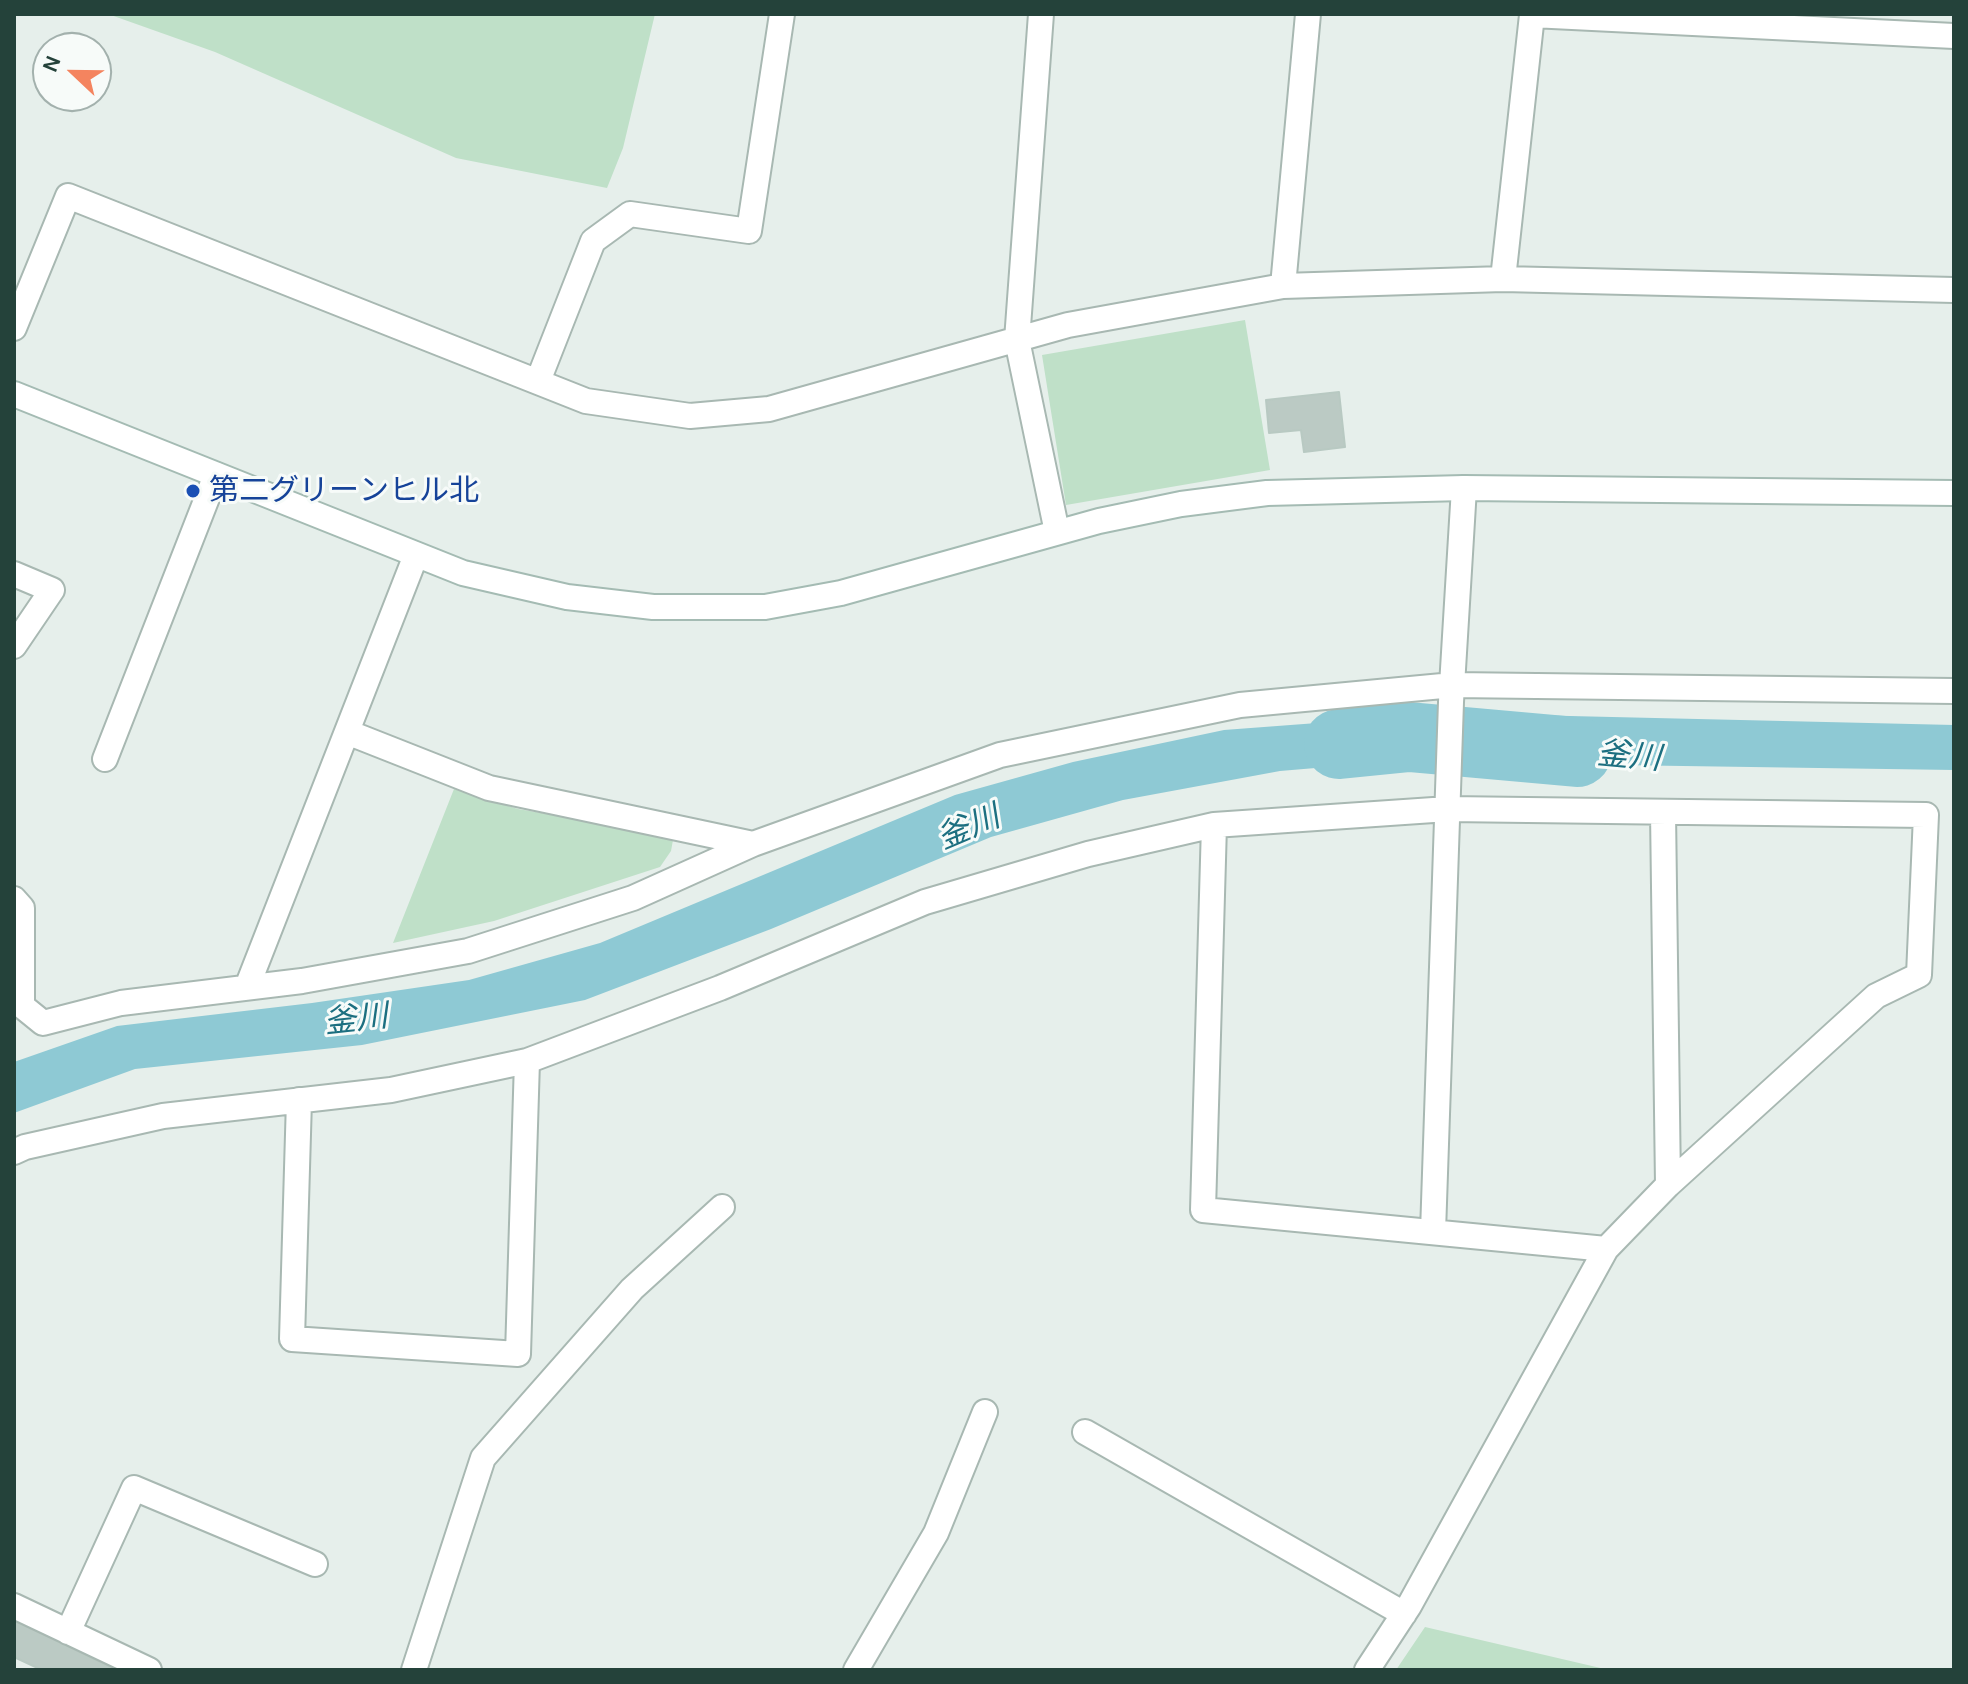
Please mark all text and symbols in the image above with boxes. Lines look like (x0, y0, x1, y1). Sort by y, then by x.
north arrow (32, 32, 112, 112)
text: N (37, 52, 67, 76)
place label: 第二グリーンヒル北 (209, 473, 479, 509)
marker: 第二グリーンヒル北 (184, 482, 202, 500)
water label: 釜川 (1595, 735, 1663, 779)
water label: 釜川 (932, 798, 1006, 858)
water label: 釜川 (322, 998, 390, 1042)

